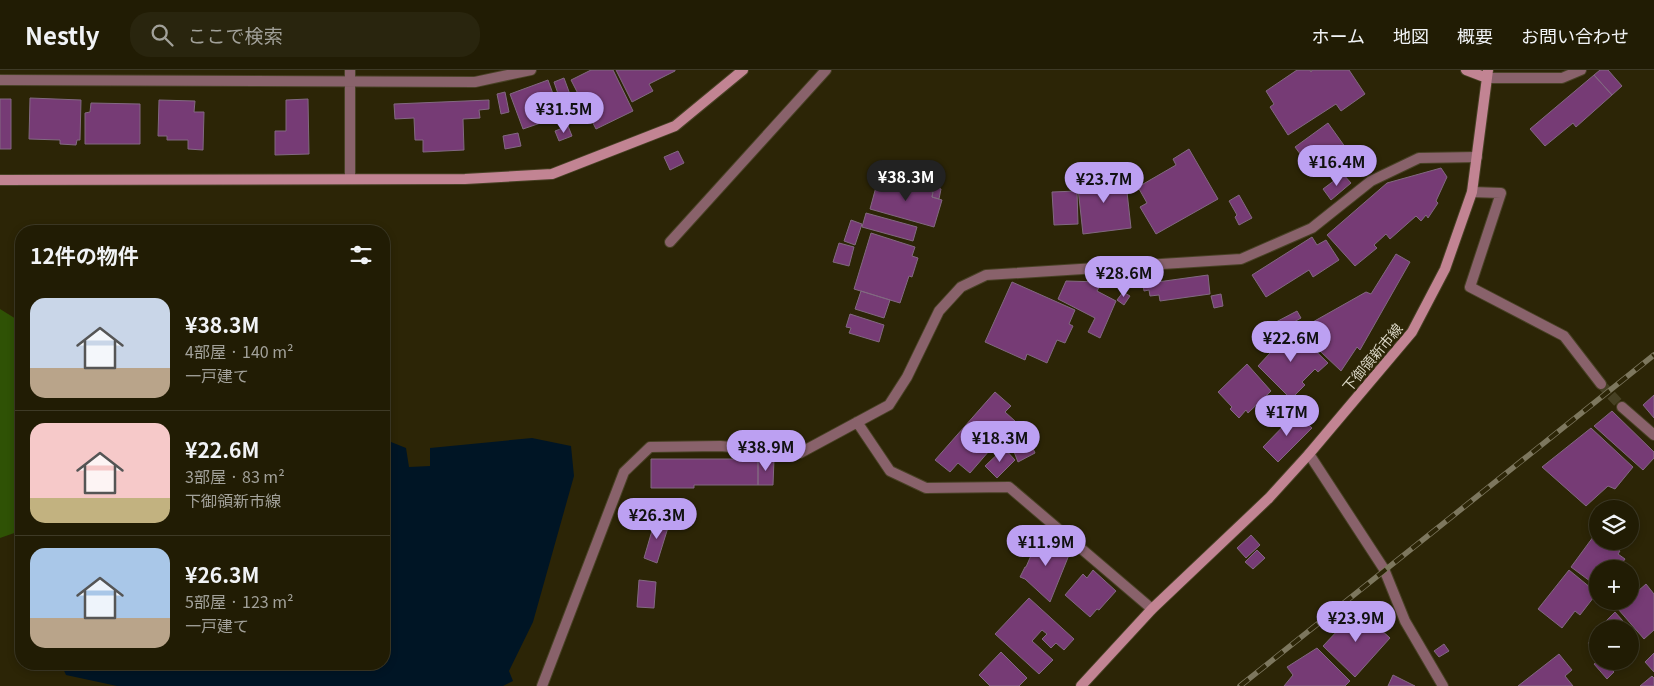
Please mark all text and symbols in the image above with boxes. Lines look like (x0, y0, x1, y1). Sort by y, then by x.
search box (130, 12, 480, 57)
text: Nestly (25, 17, 100, 52)
icon: search (148, 21, 176, 49)
text: ここで検索 (188, 21, 283, 48)
text: ホーム (1312, 22, 1365, 48)
text: 地図 (1393, 22, 1429, 48)
text: 概要 (1457, 22, 1493, 48)
text: お問い合わせ (1521, 22, 1629, 48)
pin: ¥31.5M (523, 92, 605, 134)
text: ¥31.5M (536, 96, 592, 120)
pin: ¥16.4M (1296, 144, 1378, 187)
text: ¥16.4M (1309, 149, 1365, 173)
pin: ¥38.3M (865, 160, 947, 202)
pin: ¥23.7M (1063, 162, 1145, 204)
text: ¥38.3M (878, 164, 934, 188)
text: ¥23.7M (1076, 166, 1132, 190)
text: 12件の物件 (30, 240, 139, 270)
icon: filters (347, 241, 375, 269)
pin: ¥28.6M (1083, 256, 1165, 298)
text: ¥28.6M (1096, 260, 1152, 284)
text: ¥38.3M (185, 309, 259, 339)
icon: home (70, 318, 130, 378)
street label: 下御領新市線 (1337, 318, 1407, 396)
pin: ¥22.6M (1250, 320, 1332, 363)
text: ¥22.6M (1263, 325, 1319, 349)
text: 4部屋 · 140 m² (185, 339, 294, 363)
text: 一戸建て (185, 363, 249, 387)
pin: ¥17M (1257, 394, 1317, 437)
text: ¥17M (1266, 399, 1308, 423)
pin: ¥18.3M (959, 420, 1041, 463)
text: ¥18.3M (972, 425, 1028, 449)
pin: ¥38.9M (725, 430, 807, 472)
text: ¥22.6M (185, 434, 259, 464)
text: ¥38.9M (738, 434, 794, 458)
icon: home (70, 443, 130, 503)
text: 3部屋 · 83 m² (185, 464, 285, 488)
text: 下御領新市線 (185, 488, 281, 512)
pin: ¥26.3M (616, 498, 698, 540)
map controls (1589, 500, 1639, 670)
button: layers (1589, 500, 1639, 550)
text: ¥26.3M (629, 502, 685, 526)
pin: ¥11.9M (1005, 524, 1087, 567)
text: ¥11.9M (1018, 529, 1074, 553)
text: ¥26.3M (185, 559, 259, 589)
button: + (1589, 560, 1639, 610)
icon: home (70, 568, 130, 628)
text: 5部屋 · 123 m² (185, 589, 294, 613)
pin: ¥23.9M (1315, 600, 1397, 643)
text: ¥23.9M (1328, 605, 1384, 629)
text: 一戸建て (185, 613, 249, 637)
button: − (1589, 620, 1639, 670)

